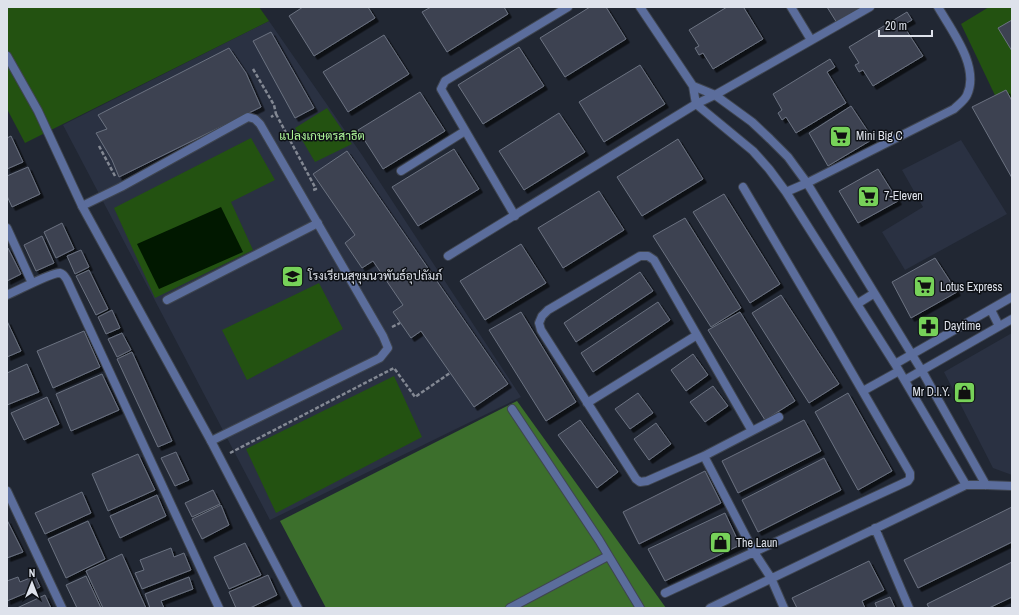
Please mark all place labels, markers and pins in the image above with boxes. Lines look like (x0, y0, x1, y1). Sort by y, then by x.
supermarket icon: Mini Big C (828, 123, 854, 149)
place label: Mini Big C (856, 128, 903, 144)
supermarket icon: 7-Eleven (855, 183, 881, 209)
place label: 7-Eleven (884, 188, 923, 204)
school or university icon: โรงเรียนสุขุมนวพันธ์อุปถัมภ์ (279, 263, 305, 289)
place label: โรงเรียนสุขุมนวพันธ์อุปถัมภ์ (307, 268, 443, 285)
supermarket icon: Lotus Express (911, 274, 937, 300)
place label: Lotus Express (940, 279, 1002, 295)
pharmacy icon: Daytime (915, 313, 941, 339)
place label: Daytime (944, 318, 981, 334)
shop icon: Mr D.I.Y. (952, 379, 978, 405)
place label: Mr D.I.Y. (912, 384, 950, 400)
shop icon: The Laun (708, 530, 734, 556)
place label: The Laun (736, 535, 778, 551)

